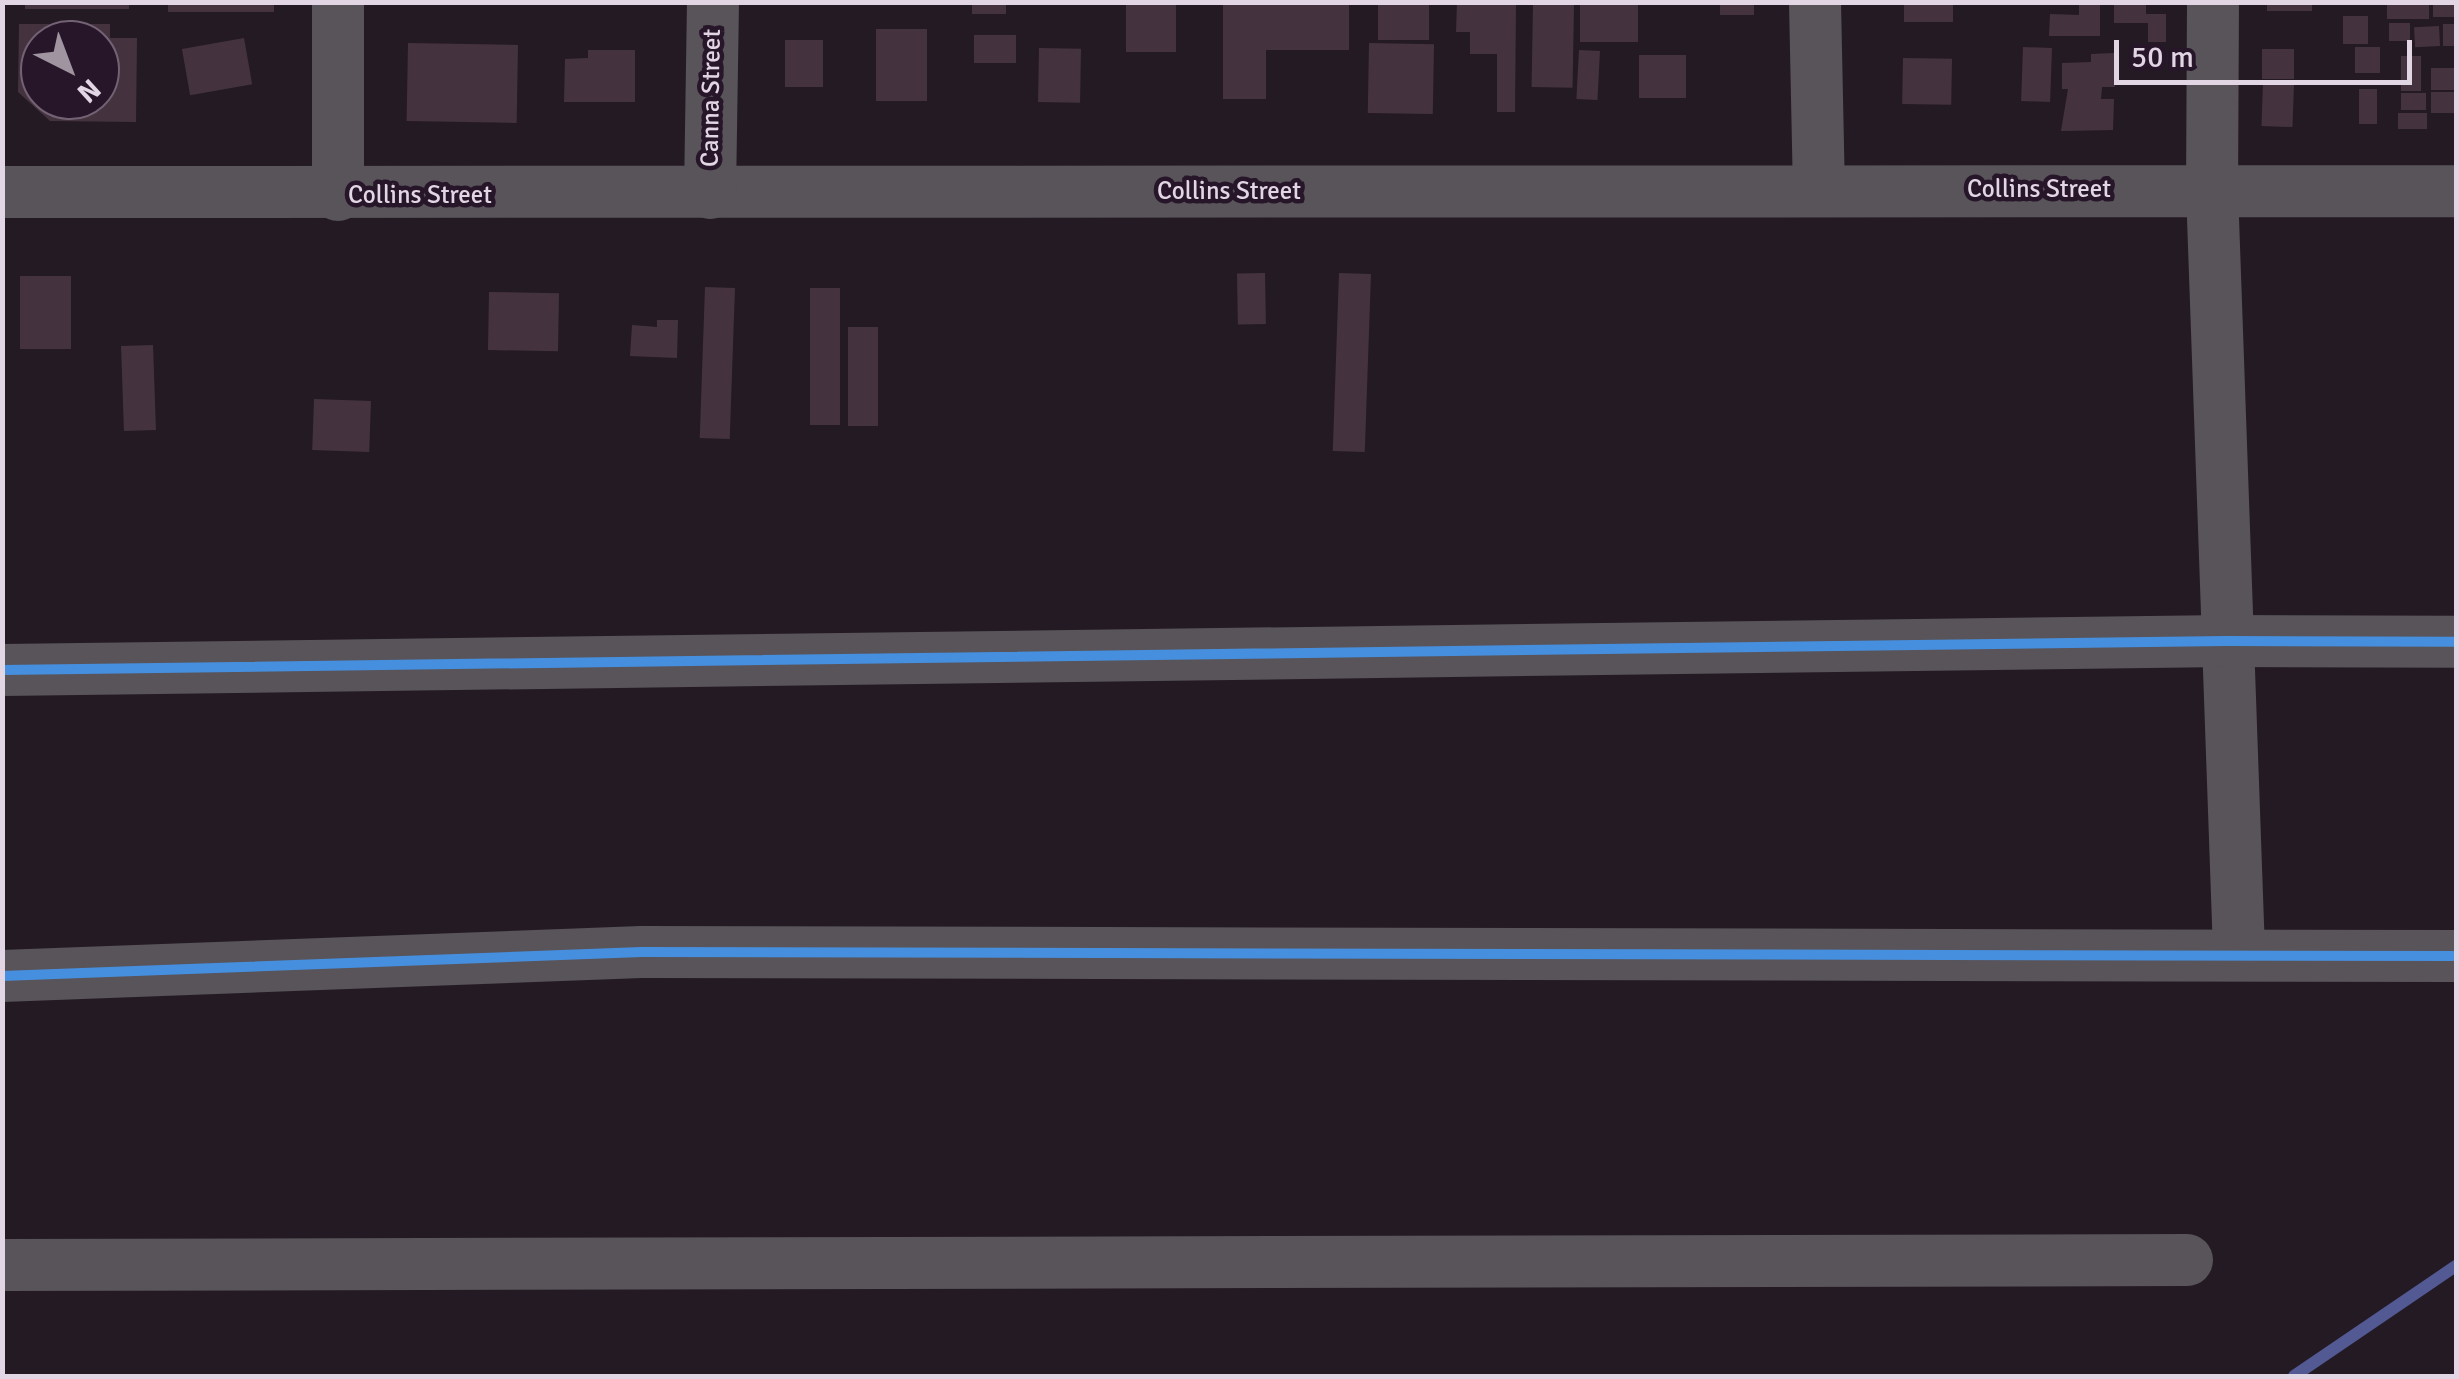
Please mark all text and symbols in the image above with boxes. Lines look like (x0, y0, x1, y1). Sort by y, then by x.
north arrow (20, 20, 120, 120)
scale bar (2119, 20, 2416, 82)
street label: Canna Street (695, 29, 727, 167)
text: 50 m (2131, 39, 2194, 76)
text: N (70, 72, 107, 110)
street label: Collins Street (1967, 174, 2111, 204)
street label: Collins Street (1157, 176, 1301, 206)
street label: Collins Street (348, 180, 492, 210)

